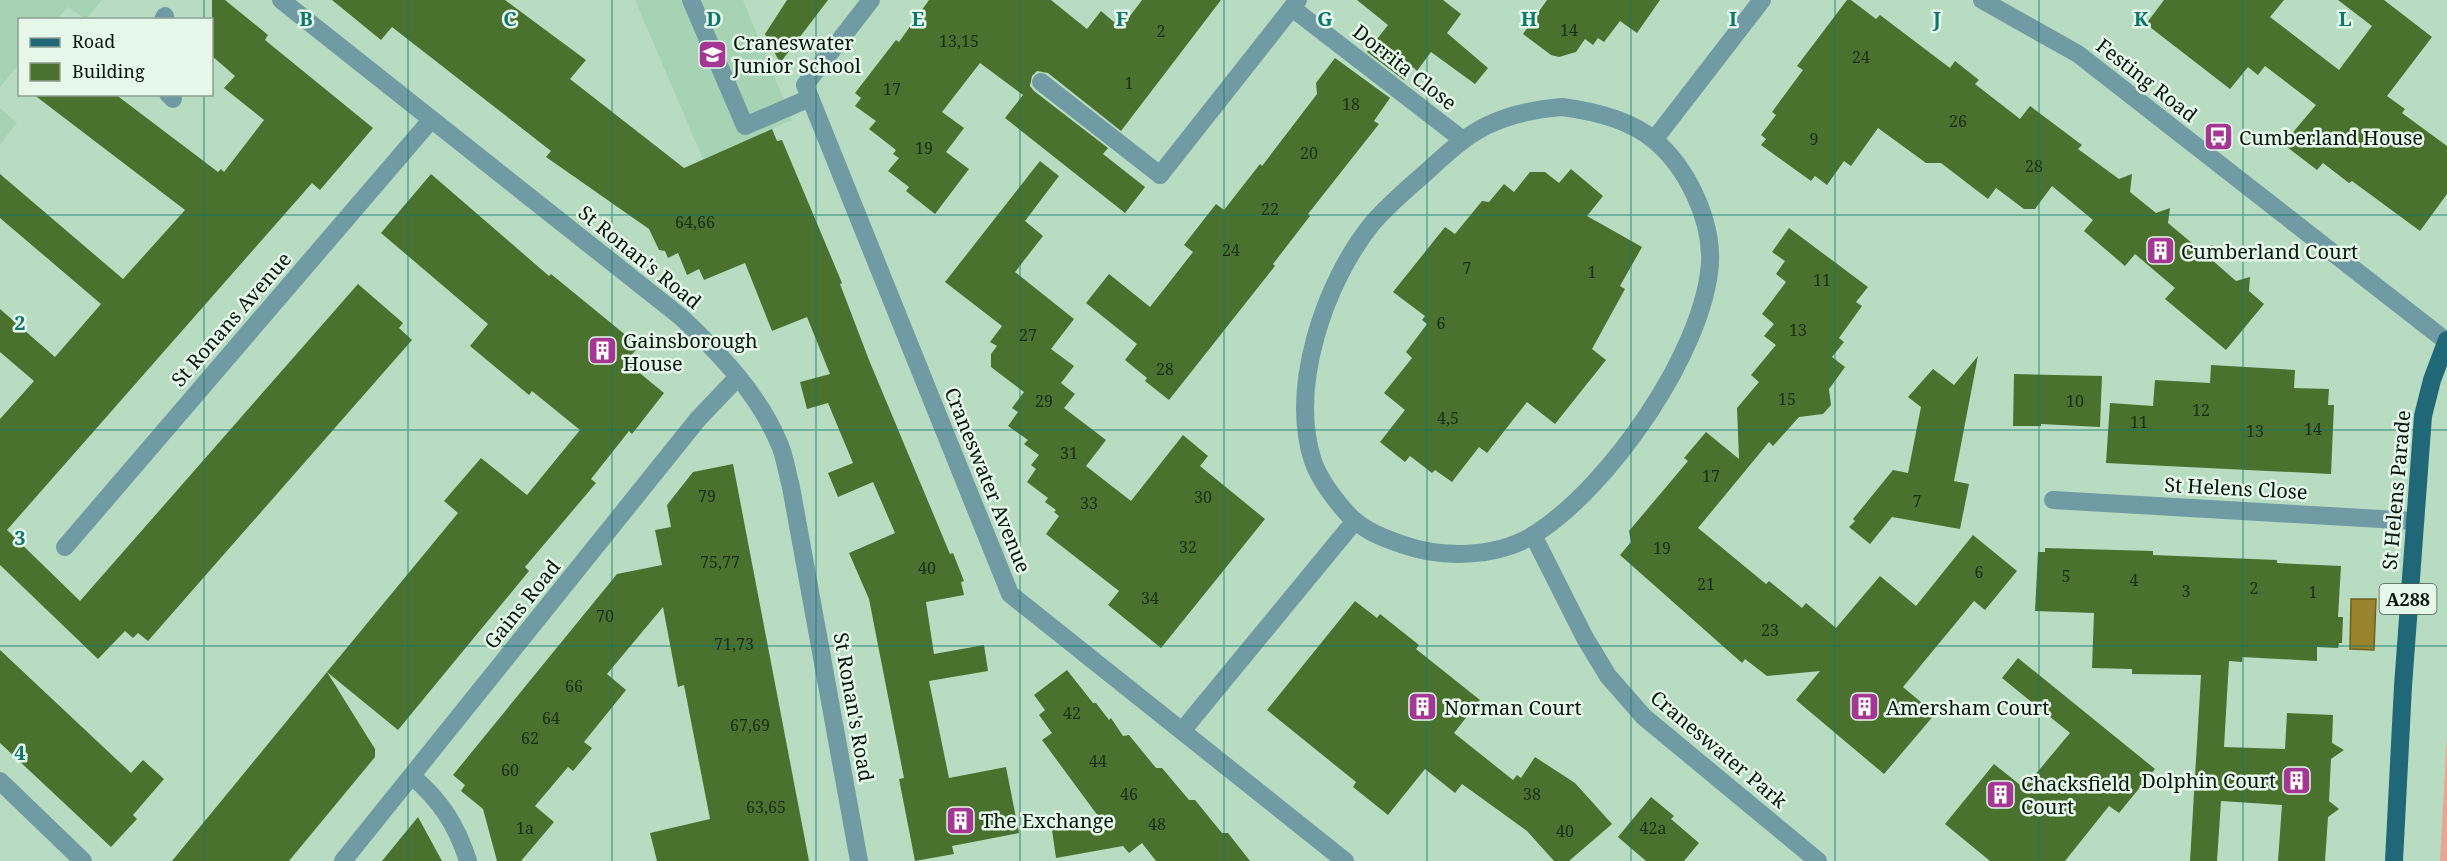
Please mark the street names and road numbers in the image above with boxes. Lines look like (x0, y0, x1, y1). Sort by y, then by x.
street label: Dorrita Close (1348, 18, 1462, 116)
street label: Festing Road (2091, 32, 2203, 128)
street label: St Ronan's Road (573, 199, 707, 315)
street label: St Ronans Avenue (165, 246, 297, 392)
street label: Craneswater Avenue (938, 383, 1038, 577)
street label: St Helens Parade (2376, 409, 2416, 571)
street label: St Helens Close (2164, 471, 2308, 505)
street label: Gains Road (478, 554, 566, 654)
road number: A288 (2380, 584, 2436, 614)
street label: St Ronan's Road (828, 630, 880, 784)
street label: Craneswater Park (1645, 684, 1793, 814)

